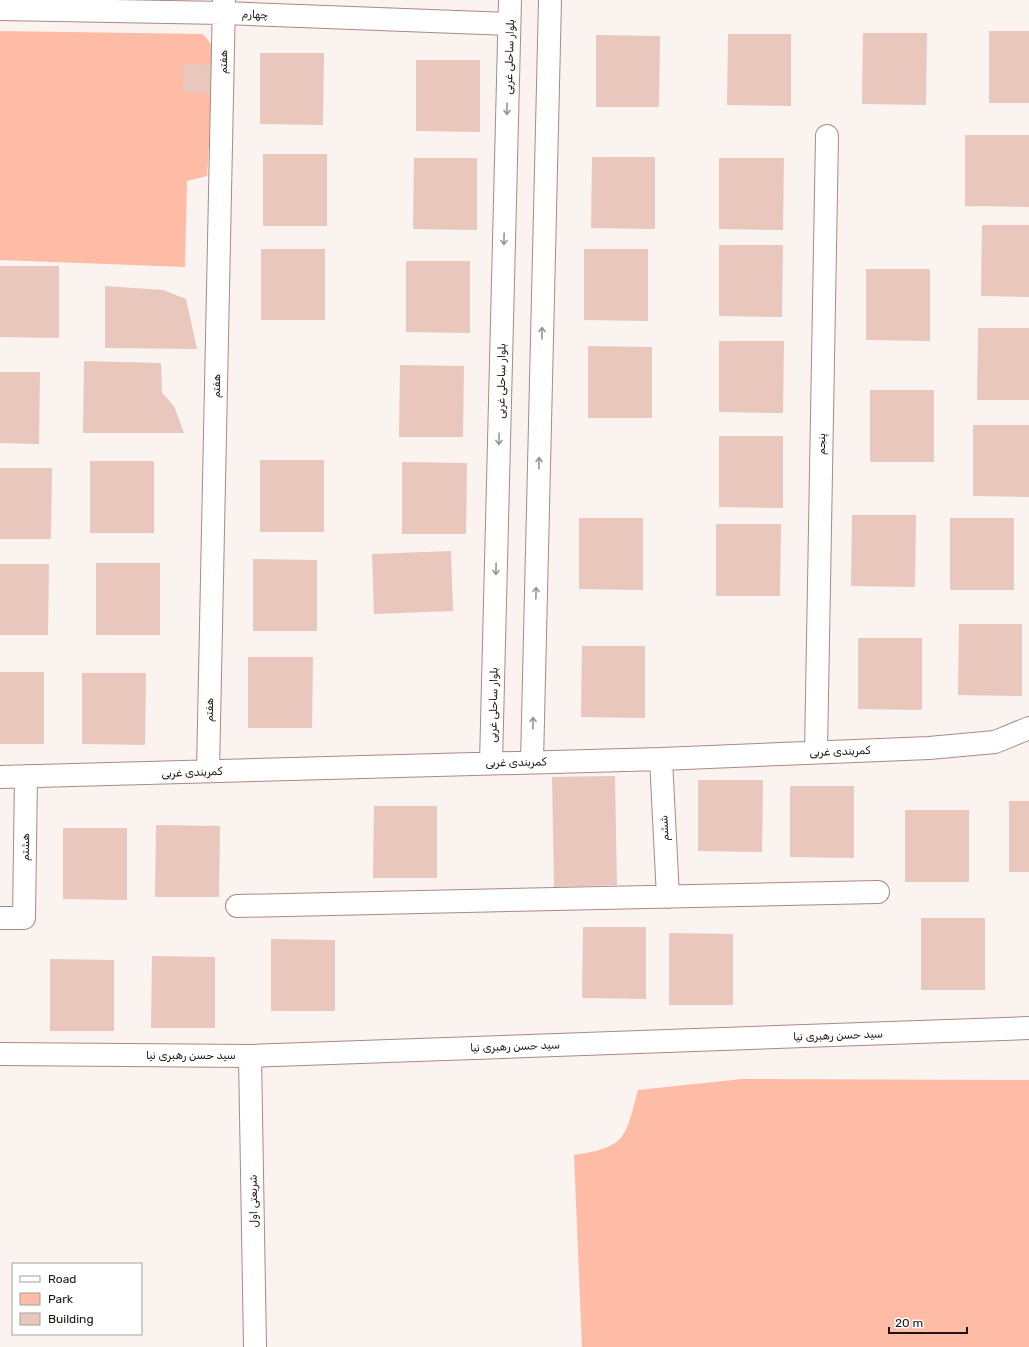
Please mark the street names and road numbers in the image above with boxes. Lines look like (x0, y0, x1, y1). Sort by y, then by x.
street label: چهارم (242, 8, 269, 22)
street label: بلوار ساحلی غربی (502, 19, 518, 95)
street label: هفتم (217, 50, 231, 74)
street label: بلوار ساحلی غربی (494, 343, 510, 419)
street label: هفتم (210, 374, 224, 398)
street label: پنجم (815, 433, 829, 455)
street label: بلوار ساحلی غربی (486, 667, 502, 743)
street label: هفتم (203, 698, 217, 722)
street label: کمربندی غربی (809, 744, 871, 759)
street label: کمربندی غربی (485, 755, 547, 770)
street label: کمربندی غربی (161, 765, 223, 780)
street label: ششم (657, 815, 673, 841)
street label: هشتم (19, 833, 33, 861)
street label: سید حسن رهبری نیا (793, 1027, 883, 1044)
street label: سید حسن رهبری نیا (470, 1038, 560, 1055)
street label: سید حسن رهبری نیا (146, 1049, 236, 1062)
street label: شریعتی اول (247, 1174, 261, 1228)

